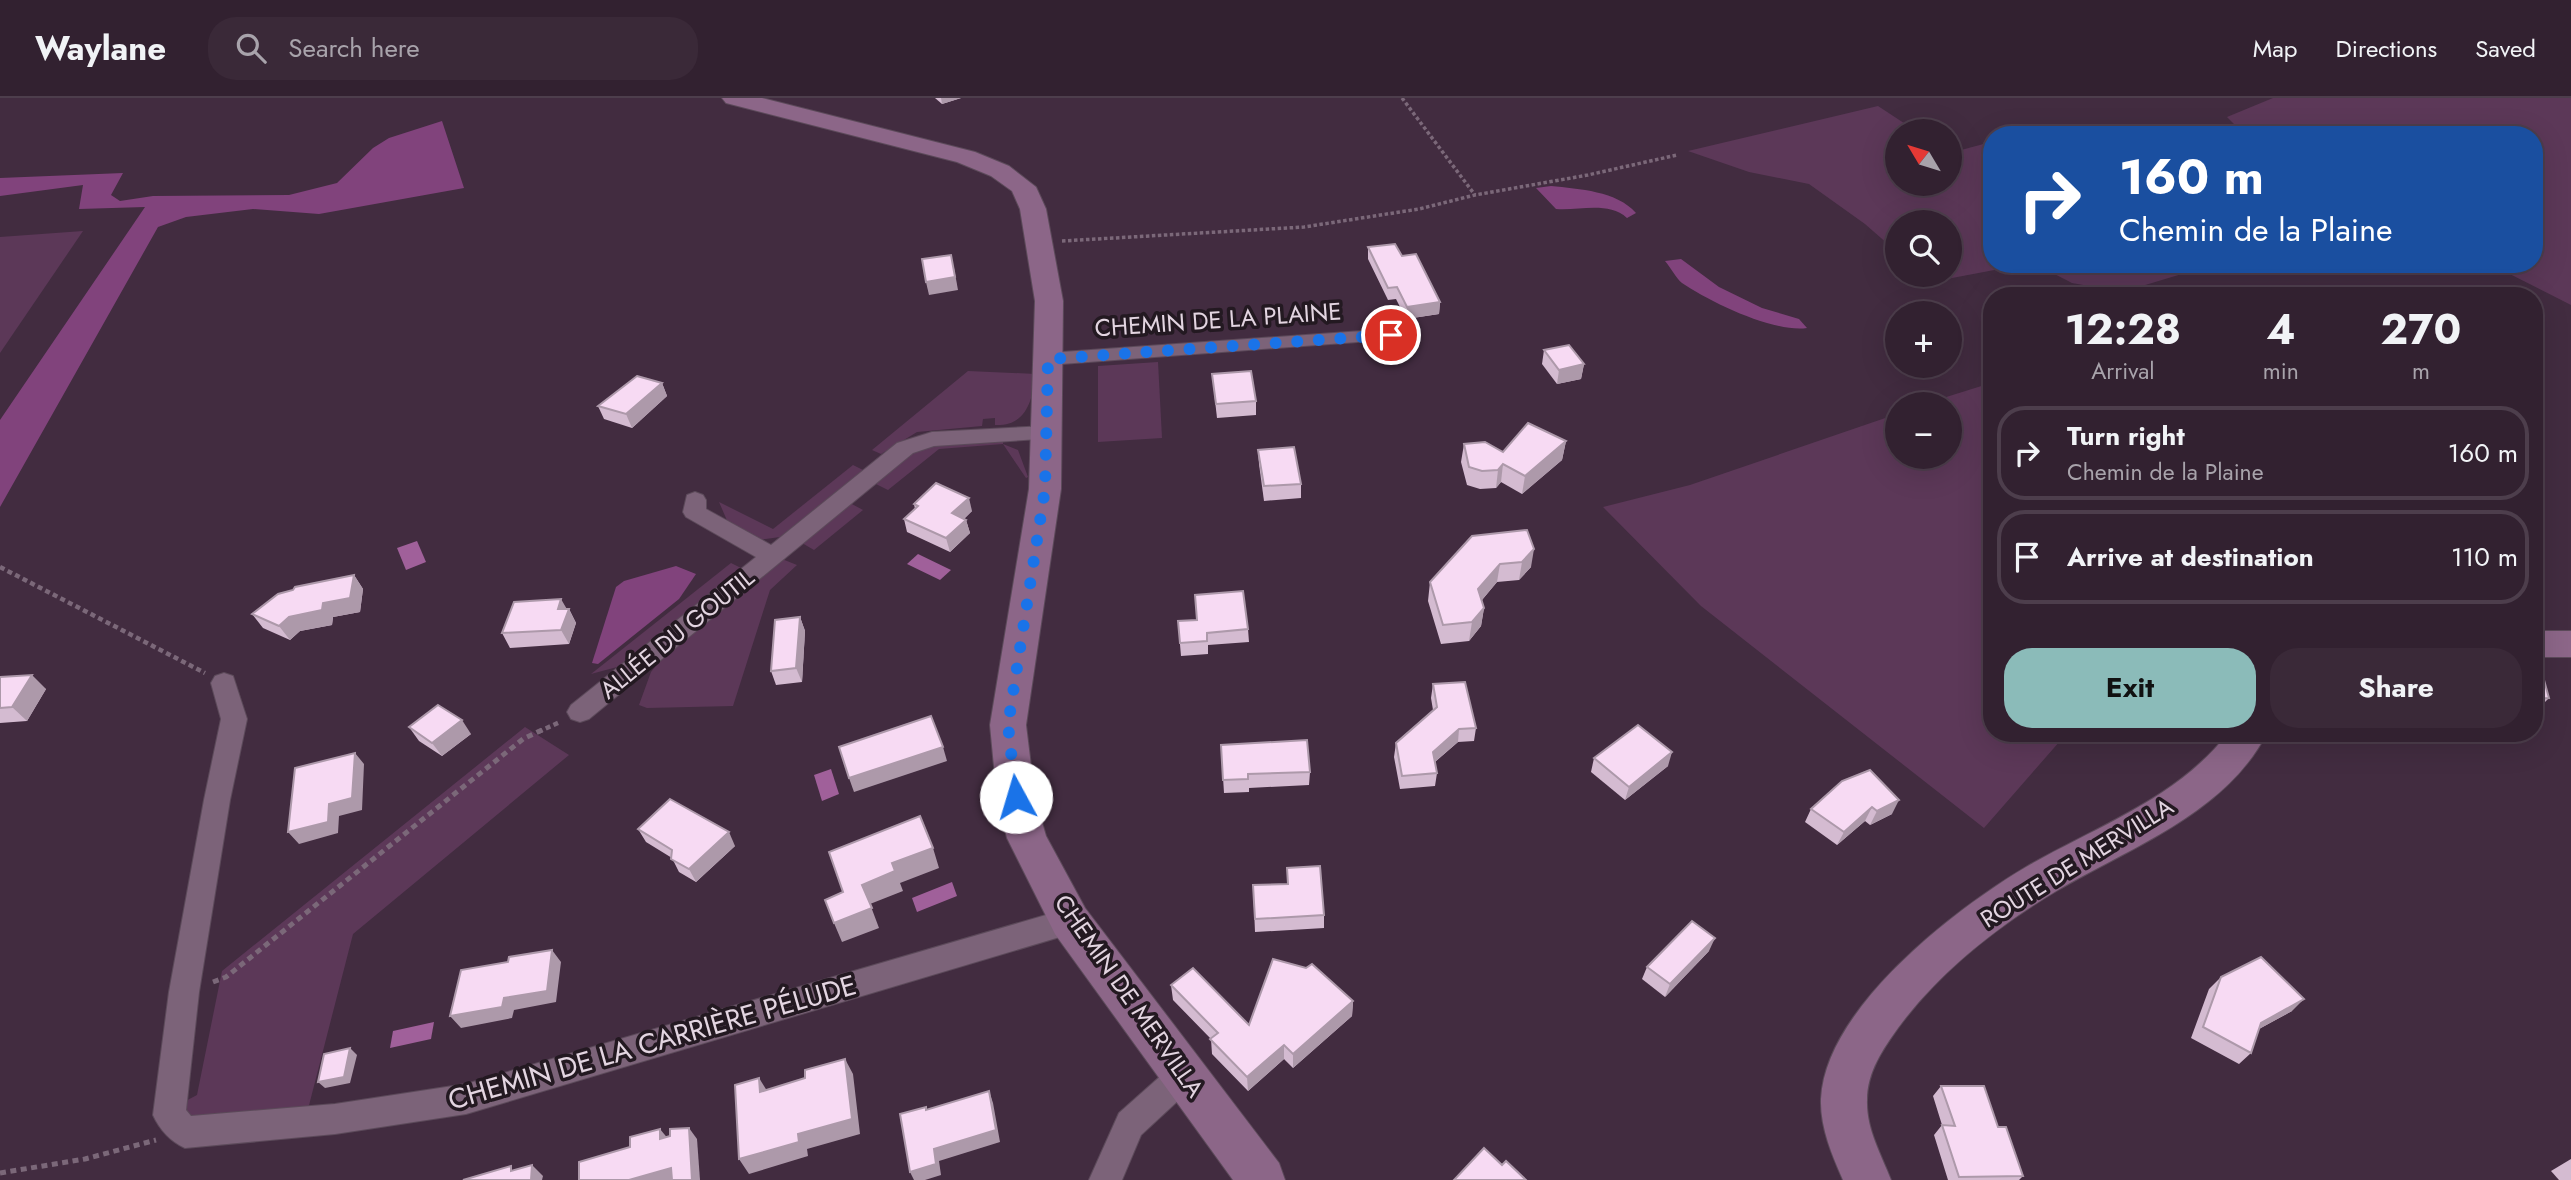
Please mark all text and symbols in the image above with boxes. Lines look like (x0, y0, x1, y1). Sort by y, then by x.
search box (208, 17, 698, 80)
text: Waylane (35, 25, 166, 72)
icon: search (232, 29, 270, 67)
text: Search here (288, 29, 420, 67)
text: Map (2253, 31, 2298, 66)
text: Directions (2336, 31, 2437, 66)
text: Saved (2475, 31, 2536, 66)
north arrow (1885, 119, 1962, 196)
map controls (1885, 119, 1962, 469)
text: 160 m (2119, 142, 2264, 212)
icon: right (2004, 154, 2095, 245)
text: Chemin de la Plaine (2119, 207, 2392, 253)
button: search (1885, 210, 1962, 287)
street label: CHEMIN DE LA PLAINE (1093, 293, 1343, 346)
text: 12:28 (2065, 299, 2181, 360)
text: 4 (2266, 299, 2295, 360)
text: 270 (2381, 299, 2461, 360)
button: + (1885, 301, 1962, 378)
pin (1361, 305, 1421, 365)
icon: arrive (1372, 316, 1410, 354)
text: Arrival (2091, 354, 2155, 388)
text: min (2263, 354, 2299, 388)
text: m (2412, 354, 2430, 388)
button: − (1885, 392, 1962, 469)
text: Turn right (2067, 417, 2185, 455)
icon: right (2008, 434, 2046, 472)
text: 160 m (2448, 434, 2518, 472)
text: Chemin de la Plaine (2067, 455, 2264, 489)
icon: arrive (2008, 538, 2046, 576)
text: Arrive at destination (2067, 538, 2314, 576)
text: 110 m (2451, 538, 2518, 576)
street label: ALLÉE DU GOUTIL (592, 560, 762, 707)
button: Exit (2004, 648, 2256, 728)
button: Share (2270, 648, 2522, 728)
position arrow (979, 760, 1053, 834)
street label: ROUTE DE MERVILLA (1973, 789, 2180, 936)
street label: CHEMIN DE MERVILLA (1046, 887, 1213, 1104)
street label: CHEMIN DE LA CARRIÈRE PÉLUDE (443, 964, 861, 1120)

